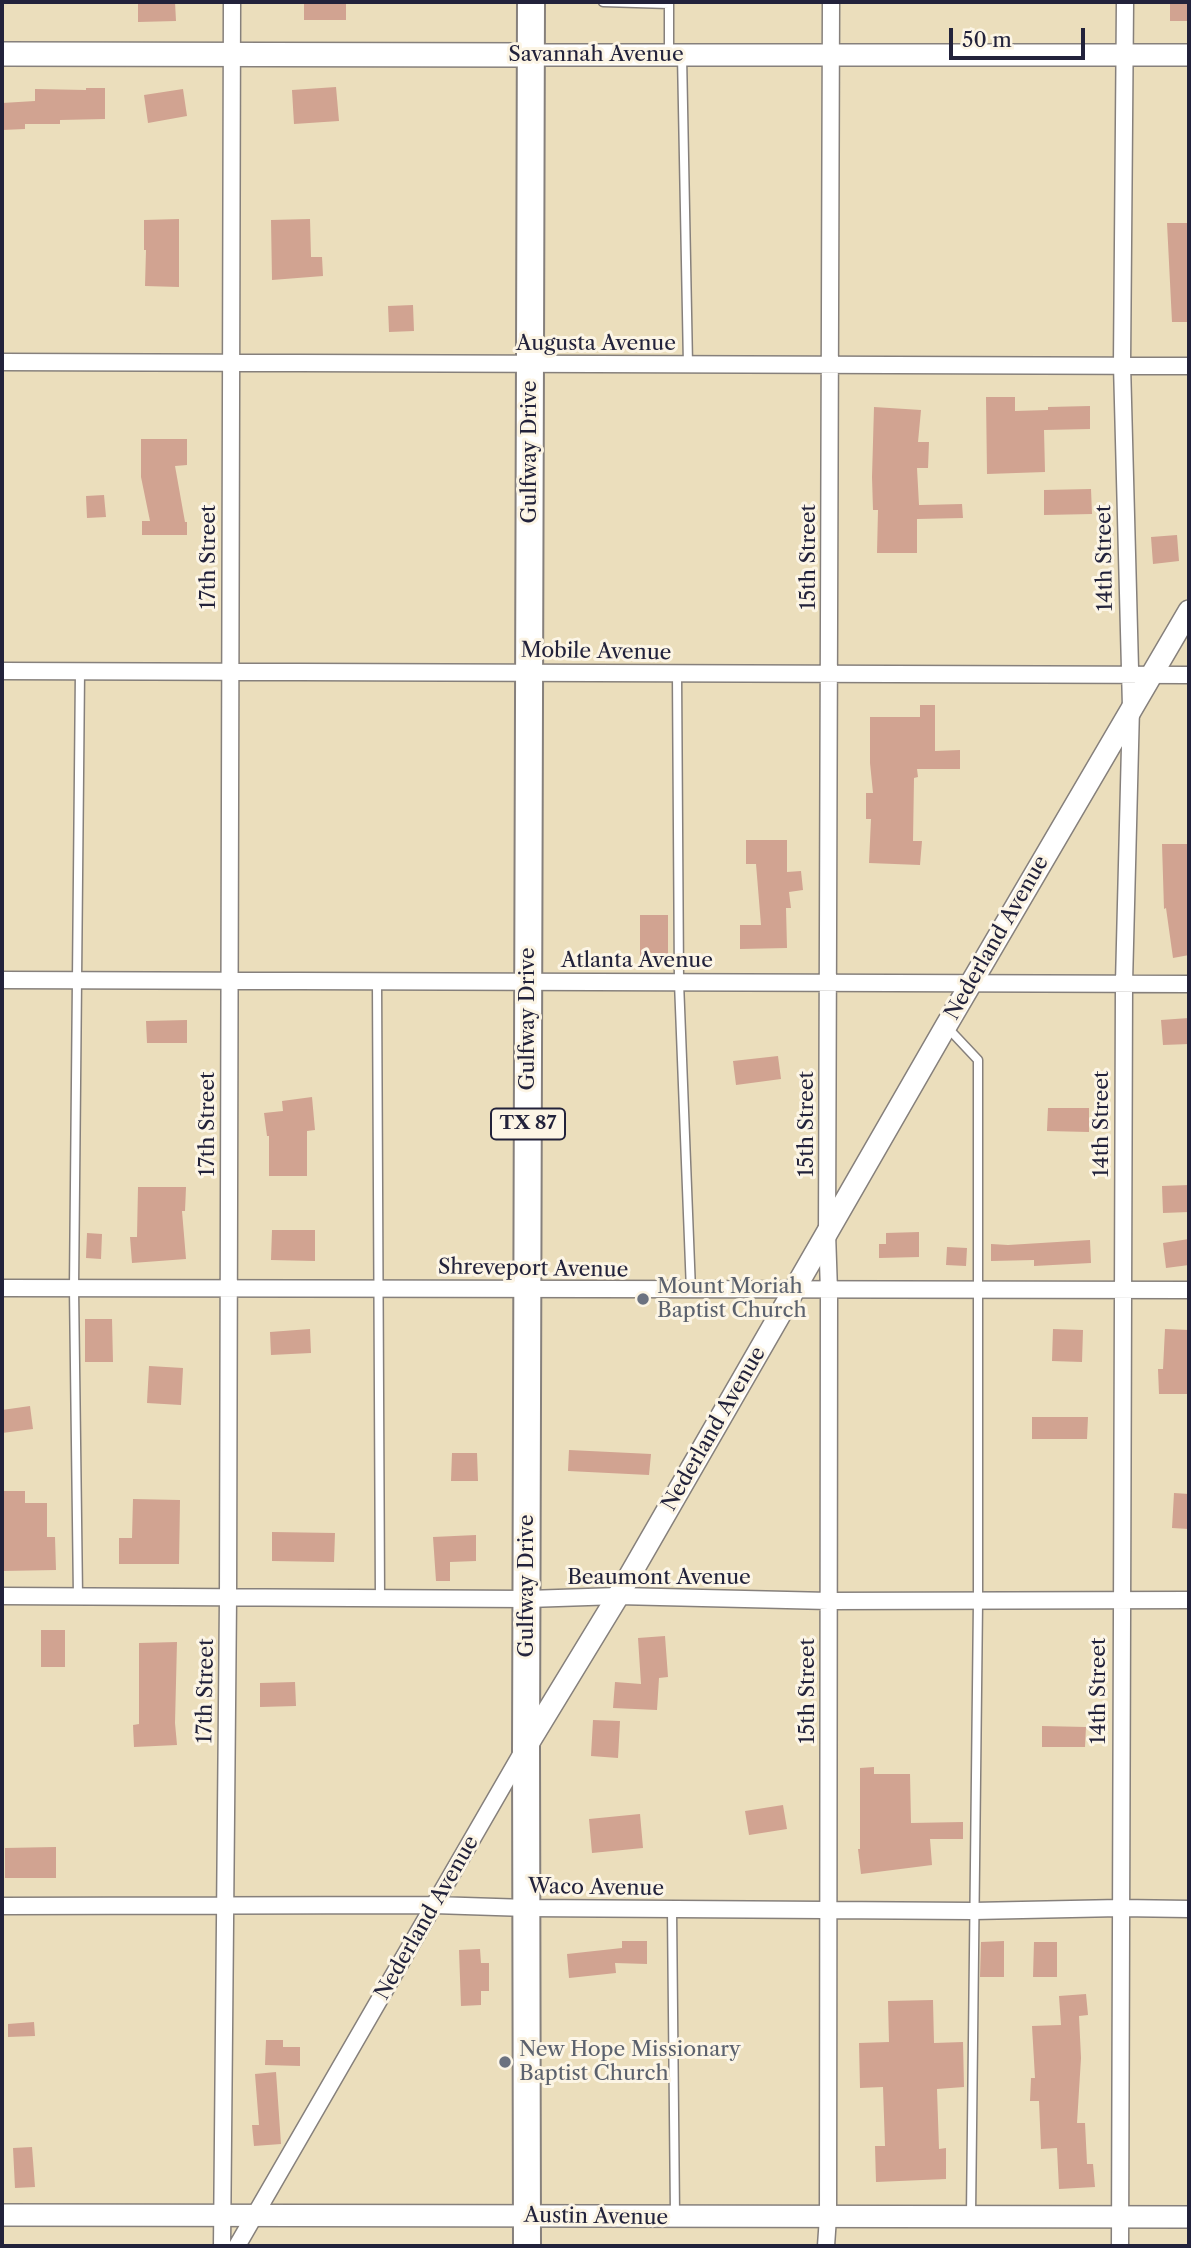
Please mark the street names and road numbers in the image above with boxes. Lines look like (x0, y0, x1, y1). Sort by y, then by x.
street label: Savannah Avenue (508, 42, 684, 68)
street label: Augusta Avenue (516, 331, 676, 357)
street label: Gulfway Drive (517, 381, 543, 523)
street label: 15th Street (796, 504, 822, 610)
street label: 14th Street (1091, 504, 1119, 612)
street label: 17th Street (196, 505, 222, 609)
street label: Mobile Avenue (520, 638, 672, 666)
street label: Nederland Avenue (940, 851, 1054, 1025)
street label: Gulfway Drive (515, 948, 541, 1090)
street label: Atlanta Avenue (561, 948, 713, 974)
street label: 15th Street (794, 1071, 820, 1177)
street label: 14th Street (1089, 1071, 1115, 1177)
street label: 17th Street (195, 1072, 221, 1176)
road number: TX 87 (491, 1108, 565, 1140)
street label: Shreveport Avenue (438, 1255, 628, 1283)
street label: Nederland Avenue (657, 1342, 771, 1516)
street label: Gulfway Drive (514, 1515, 540, 1657)
street label: Beaumont Avenue (567, 1565, 751, 1591)
street label: 17th Street (192, 1638, 220, 1744)
street label: 15th Street (795, 1638, 821, 1744)
street label: 14th Street (1086, 1638, 1112, 1744)
street label: Nederland Avenue (370, 1831, 484, 2005)
street label: Waco Avenue (528, 1874, 664, 1902)
street label: Austin Avenue (524, 2203, 668, 2231)

